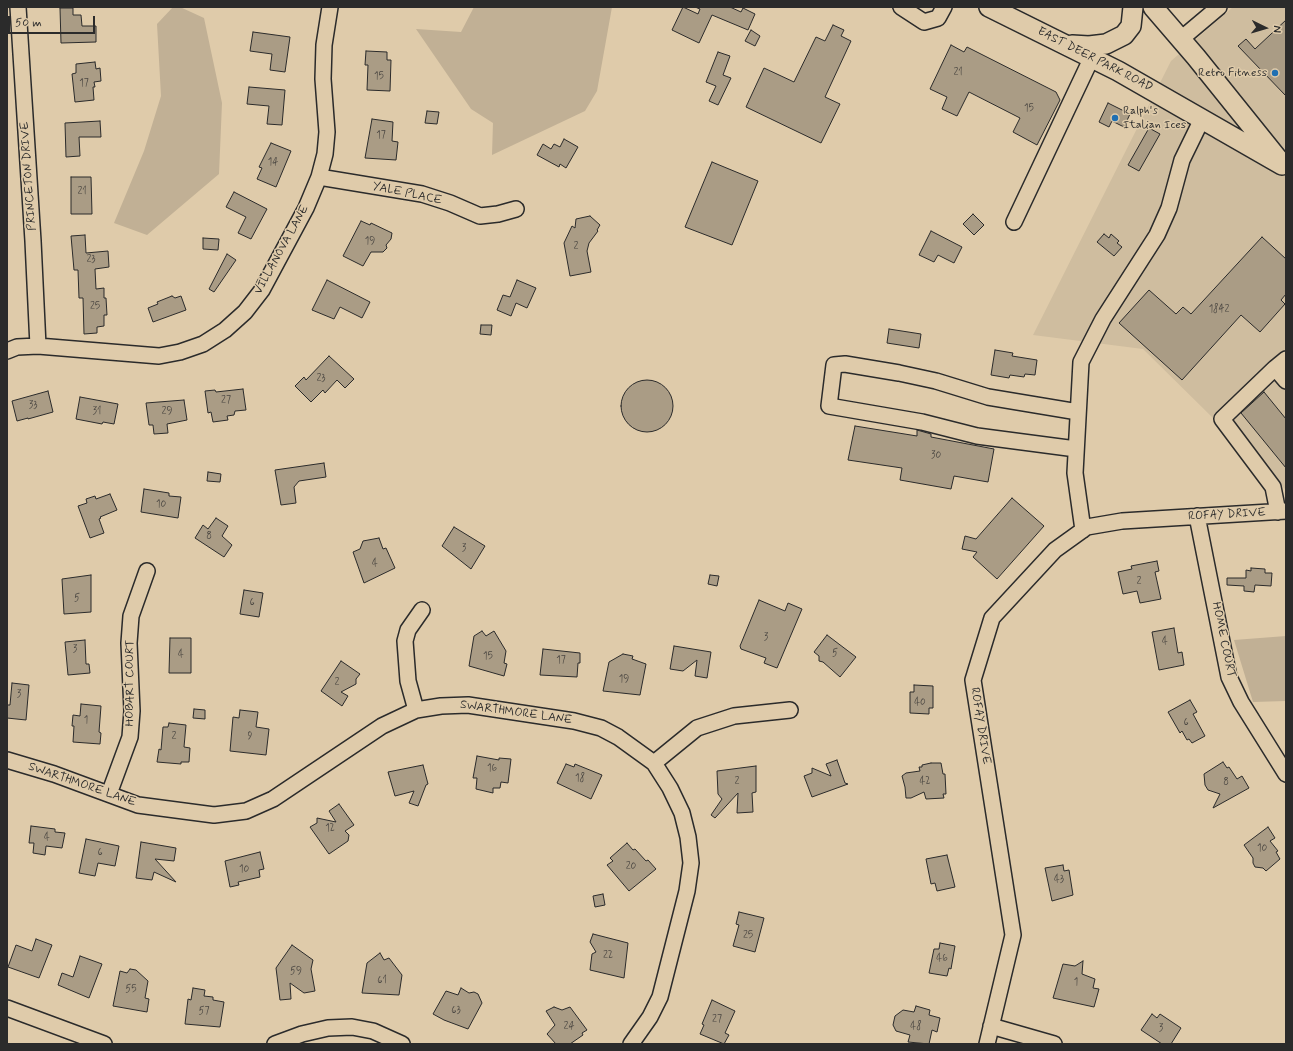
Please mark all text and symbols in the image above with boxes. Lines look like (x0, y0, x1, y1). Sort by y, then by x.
scale bar (10, 8, 97, 34)
north arrow (1245, 8, 1285, 48)
text: 50 m (15, 15, 42, 31)
street label: EAST DEER PARK ROAD (1035, 25, 1155, 95)
text: N (1270, 25, 1284, 33)
place label: Retro Fitness (1198, 66, 1267, 80)
house number: 21 (953, 67, 963, 79)
marker: Retro Fitness (1270, 68, 1280, 78)
house number: 15 (374, 71, 384, 83)
house number: 17 (79, 78, 89, 90)
house number: 15 (1024, 103, 1034, 115)
place label: Ralph's Italian Ices (1123, 104, 1186, 132)
marker: Ralph's Italian Ices (1110, 113, 1120, 123)
street label: PRINCETON DRIVE (18, 121, 40, 231)
house number: 17 (376, 130, 386, 142)
house number: 14 (268, 157, 278, 169)
street label: YALE PLACE (371, 180, 443, 208)
house number: 21 (77, 186, 87, 198)
street label: VILLANOVA LANE (252, 203, 312, 297)
house number: 19 (365, 236, 375, 248)
house number: 2 (574, 241, 578, 253)
house number: 23 (86, 254, 96, 266)
house number: 25 (90, 301, 100, 313)
house number: 1842 (1209, 304, 1229, 316)
house number: 23 (316, 373, 326, 385)
house number: 27 (221, 395, 231, 407)
house number: 33 (29, 400, 37, 412)
house number: 31 (93, 406, 101, 418)
house number: 29 (162, 406, 172, 418)
house number: 30 (931, 450, 941, 462)
house number: 10 (156, 499, 166, 511)
street label: ROFAY DRIVE (1188, 506, 1266, 524)
house number: 8 (206, 531, 212, 543)
house number: 3 (462, 543, 466, 555)
house number: 4 (372, 558, 378, 570)
house number: 2 (1137, 576, 1141, 588)
house number: 5 (74, 593, 80, 605)
house number: 6 (249, 597, 255, 609)
street label: HOME COURT (1208, 601, 1238, 679)
house number: 3 (764, 632, 768, 644)
house number: 4 (1162, 636, 1168, 648)
street label: HOBART COURT (123, 639, 137, 727)
house number: 3 (73, 644, 77, 656)
house number: 5 (832, 648, 838, 660)
house number: 4 (178, 649, 184, 661)
house number: 15 (483, 651, 493, 663)
house number: 17 (556, 655, 566, 667)
house number: 19 (619, 674, 629, 686)
house number: 2 (335, 677, 339, 689)
street label: ROFAY DRIVE (967, 686, 993, 766)
house number: 3 (17, 689, 21, 701)
house number: 40 (914, 697, 926, 709)
street label: SWARTHMORE LANE (459, 698, 573, 728)
house number: 1 (84, 715, 88, 727)
house number: 6 (1183, 717, 1189, 729)
house number: 2 (172, 731, 176, 743)
house number: 9 (248, 731, 252, 743)
street label: SWARTHMORE LANE (26, 760, 138, 810)
house number: 16 (487, 763, 497, 775)
house number: 18 (575, 773, 585, 785)
house number: 2 (735, 776, 739, 788)
house number: 42 (919, 776, 931, 788)
house number: 8 (1223, 777, 1229, 789)
house number: 12 (325, 823, 335, 835)
house number: 4 (44, 832, 50, 844)
house number: 10 (1257, 843, 1267, 855)
house number: 6 (97, 847, 103, 859)
house number: 20 (626, 861, 636, 873)
house number: 10 (239, 864, 249, 876)
house number: 43 (1054, 874, 1064, 886)
house number: 25 (743, 930, 753, 942)
house number: 22 (603, 950, 613, 962)
house number: 46 (936, 953, 948, 965)
house number: 59 (290, 966, 302, 978)
house number: 61 (377, 975, 387, 987)
house number: 1 (1074, 977, 1078, 989)
house number: 55 (125, 984, 137, 996)
house number: 63 (451, 1005, 461, 1017)
house number: 57 (198, 1006, 210, 1018)
house number: 27 (712, 1014, 722, 1026)
house number: 24 (564, 1021, 574, 1033)
house number: 48 (910, 1021, 922, 1033)
house number: 3 (1159, 1023, 1163, 1035)

